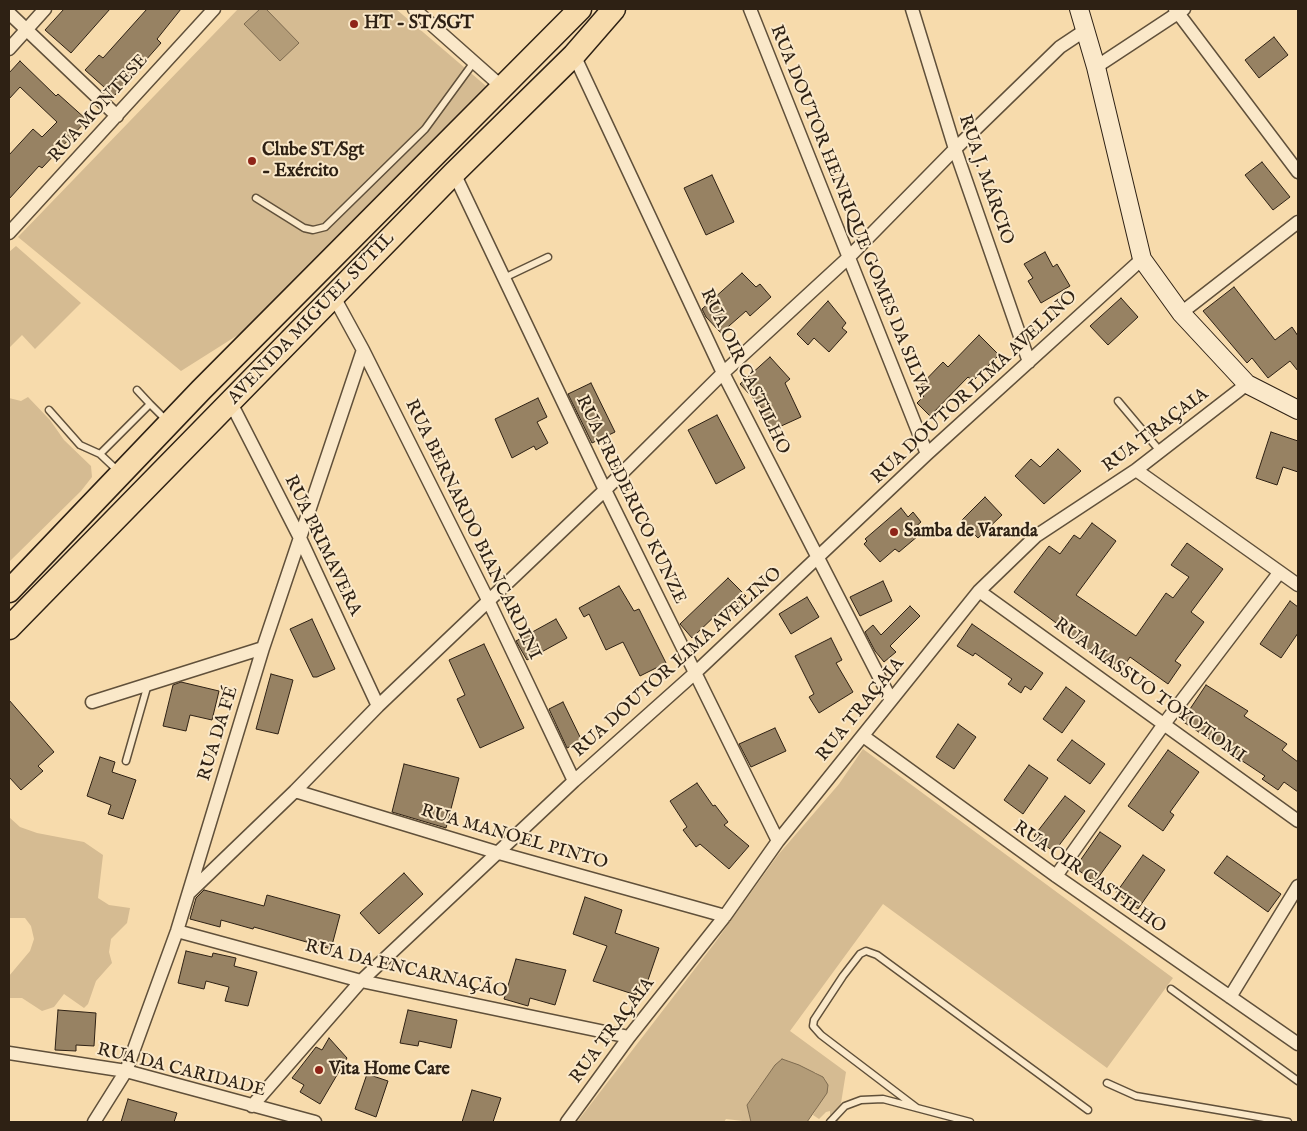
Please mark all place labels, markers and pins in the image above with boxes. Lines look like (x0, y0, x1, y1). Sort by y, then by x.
place label: HT - ST/SGT (364, 13, 474, 35)
marker: HT - ST/SGT (348, 18, 360, 30)
place label: Clube ST/Sgt - Exército (262, 140, 365, 182)
marker: Clube ST/Sgt - Exército (246, 155, 258, 167)
place label: Samba de Varanda (904, 521, 1038, 543)
marker: Samba de Varanda (888, 526, 900, 538)
place label: Vita Home Care (329, 1059, 450, 1081)
marker: Vita Home Care (313, 1064, 325, 1076)

